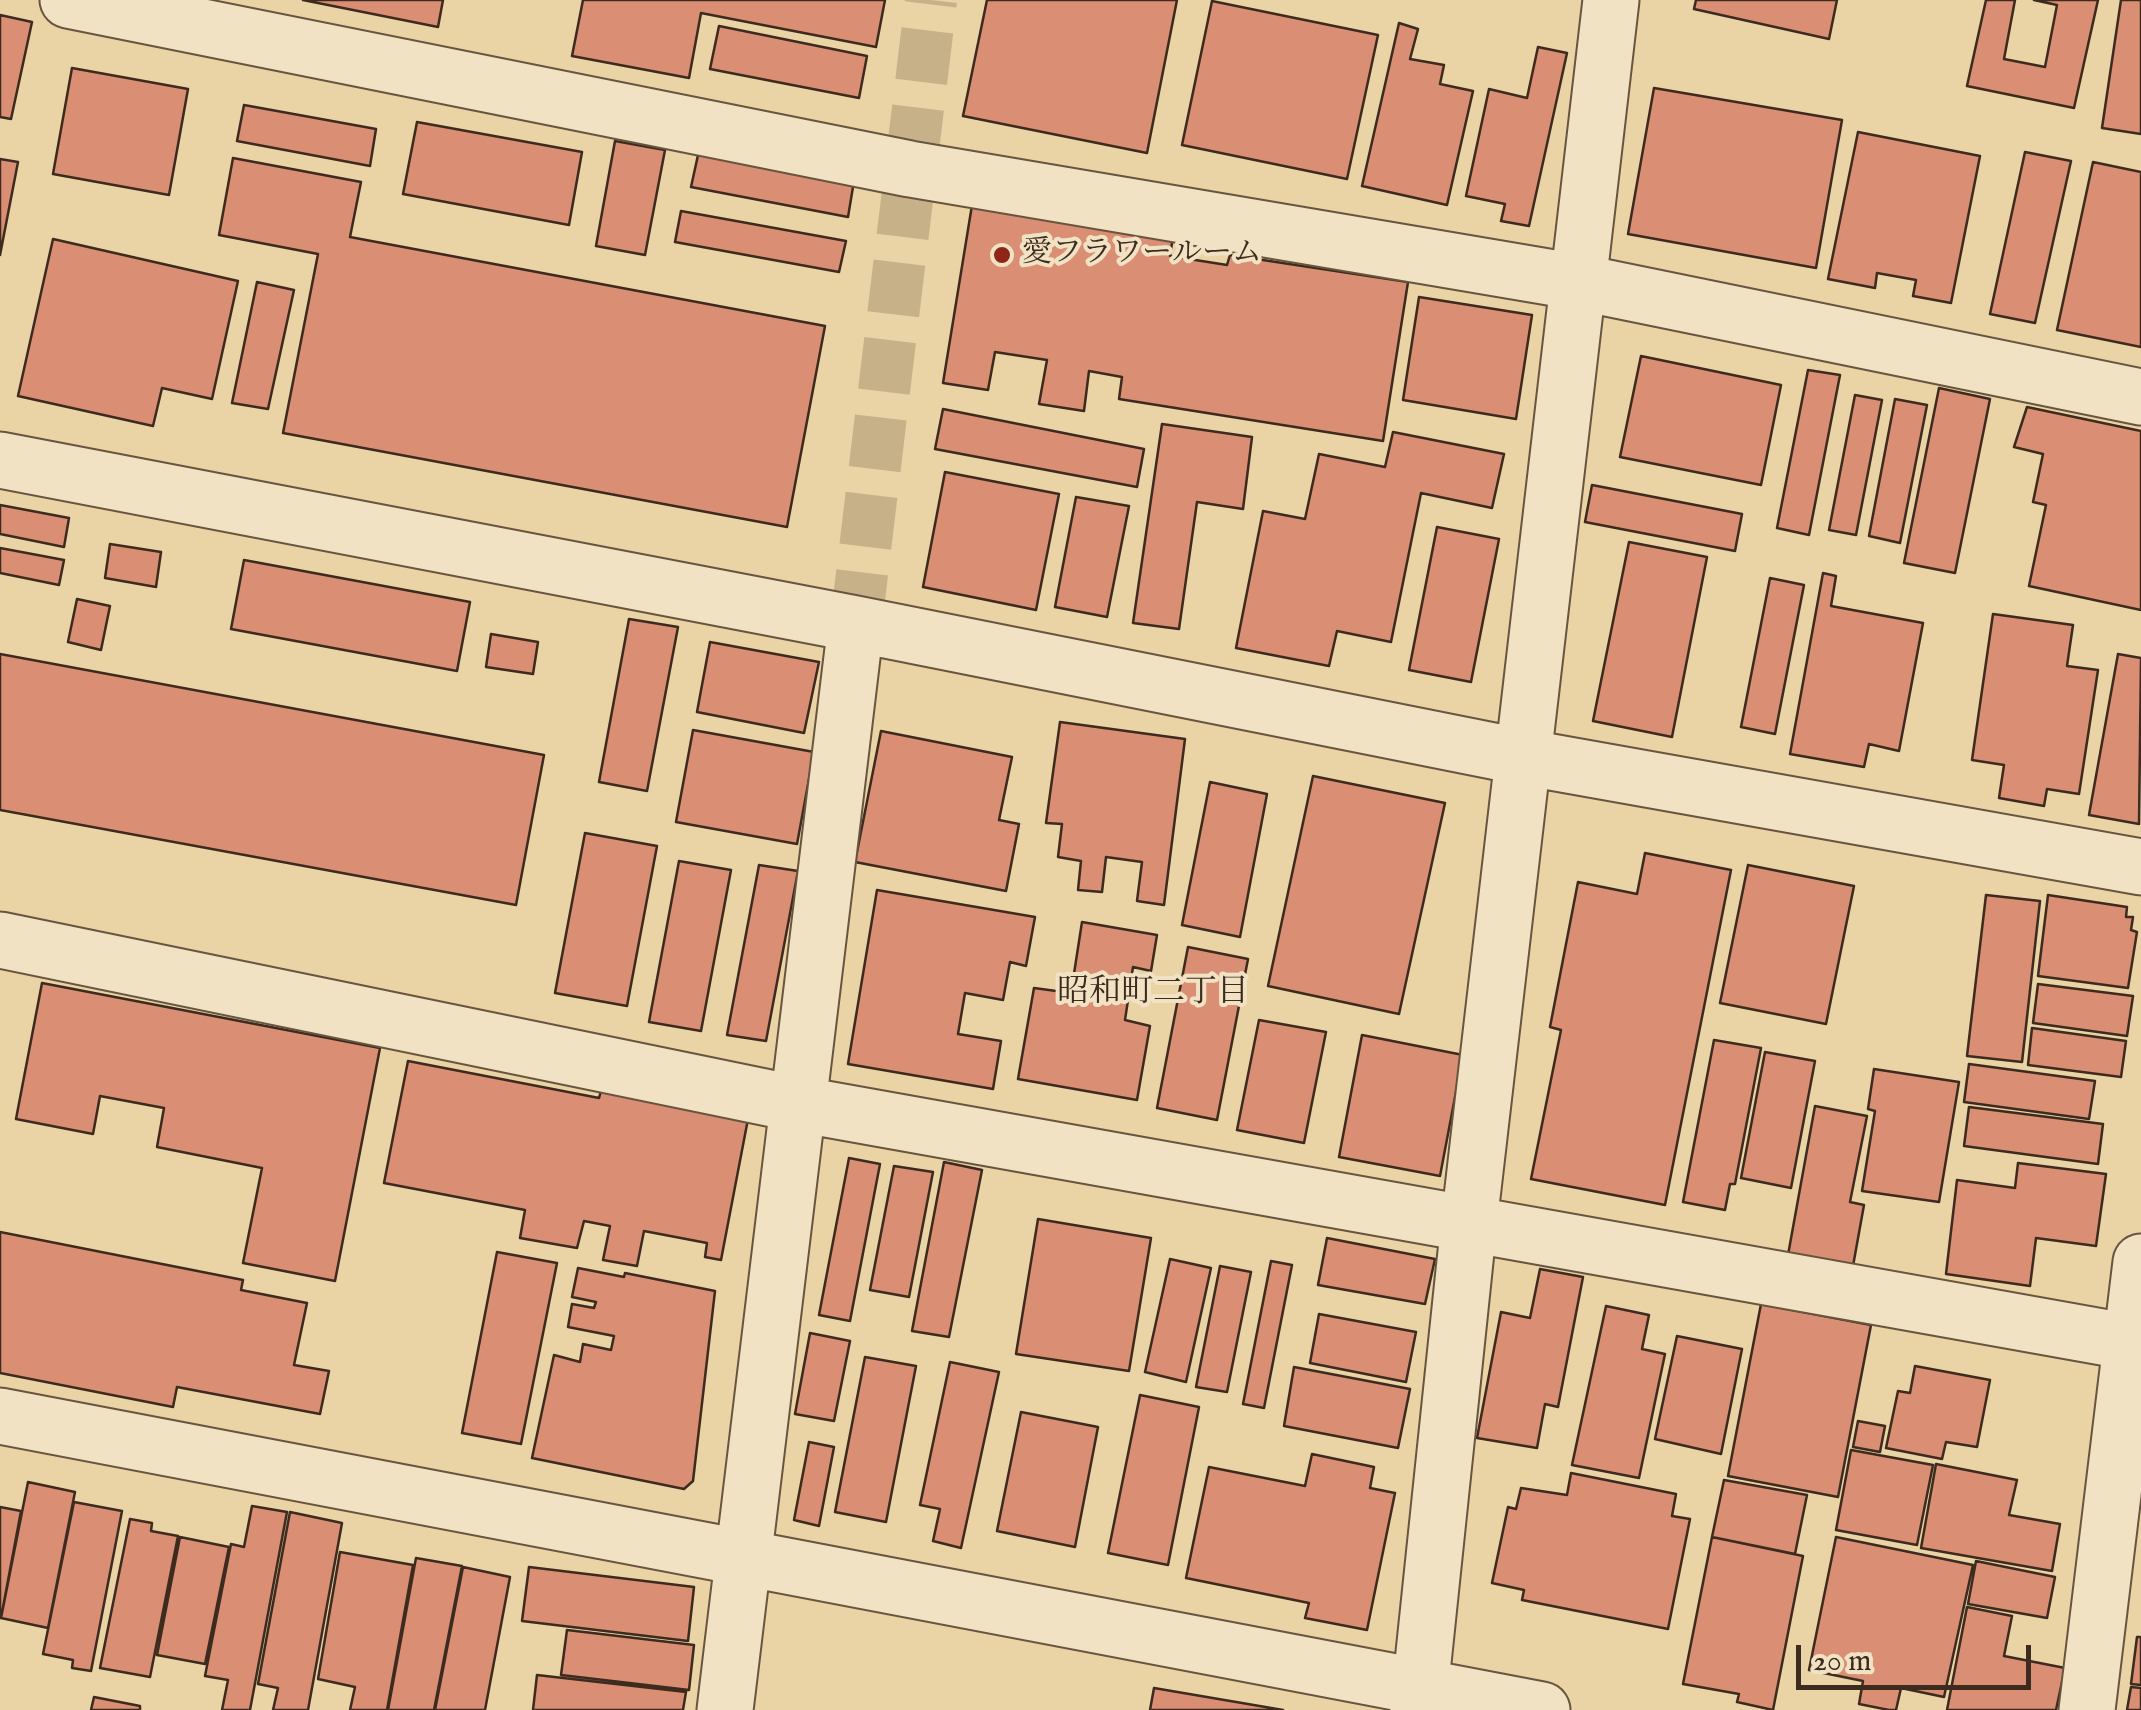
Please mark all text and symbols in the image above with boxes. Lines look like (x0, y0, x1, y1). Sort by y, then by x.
place label: 愛フラワールーム (1022, 237, 1262, 273)
marker: 愛フラワールーム (991, 244, 1013, 266)
district label: 昭和町二丁目 (1057, 975, 1249, 1013)
scale bar (1801, 1625, 2036, 1687)
text: 20 m (1813, 1643, 1872, 1681)

